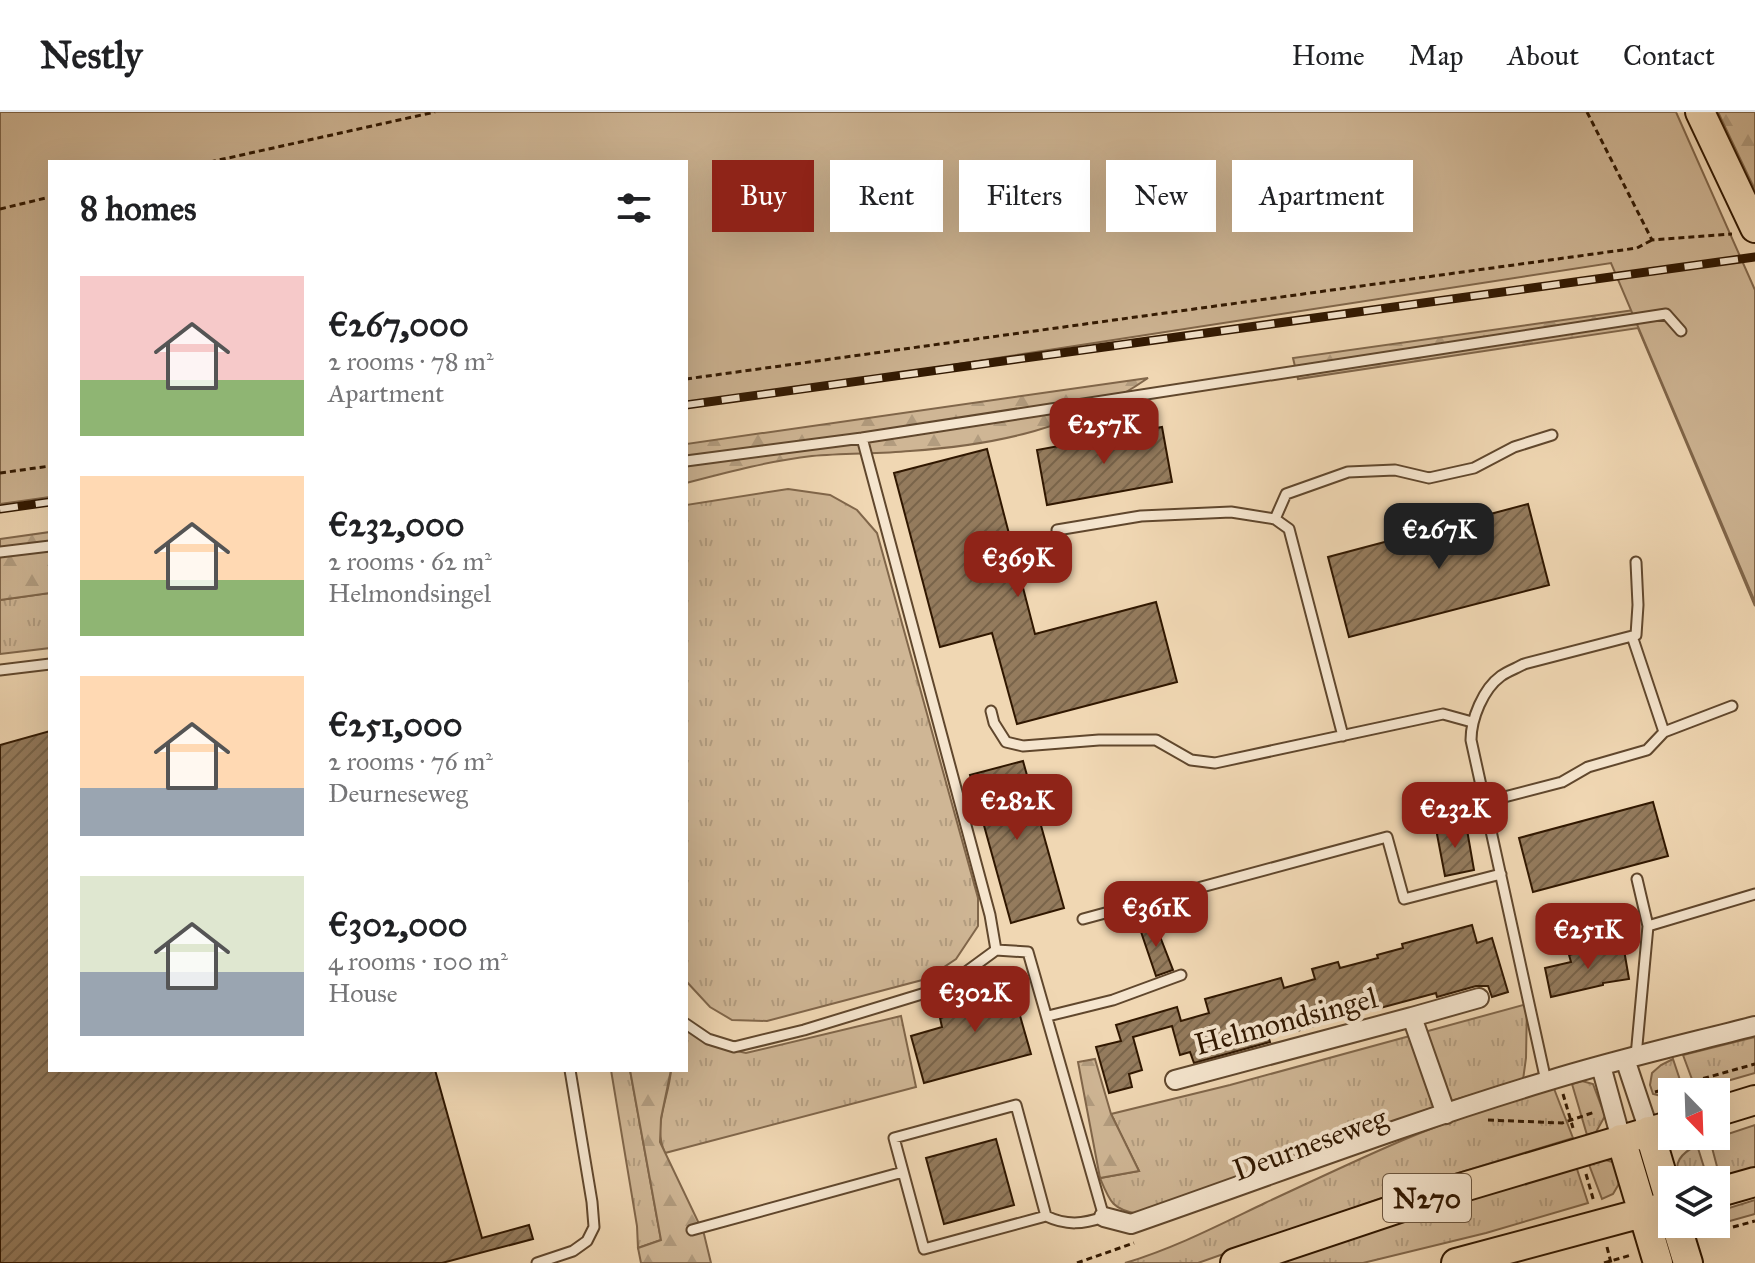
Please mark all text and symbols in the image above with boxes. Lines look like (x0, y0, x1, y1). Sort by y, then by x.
text: Nestly (40, 32, 142, 78)
text: Home (1292, 38, 1365, 73)
text: Map (1409, 38, 1463, 73)
text: About (1507, 38, 1579, 73)
text: Contact (1623, 38, 1715, 73)
chip: Buy (712, 160, 814, 232)
chip: Rent (830, 160, 943, 232)
chip: Filters (959, 160, 1090, 232)
chip: New (1106, 160, 1216, 232)
chip: Apartment (1232, 160, 1413, 232)
icon: filters (612, 186, 656, 230)
text: 8 homes (80, 188, 196, 229)
text: €267,000 (328, 304, 469, 345)
icon: home (144, 308, 240, 404)
text: 2 rooms · 78 m² (328, 345, 493, 377)
text: Apartment (328, 377, 444, 409)
pin: €257K (1048, 398, 1160, 466)
text: €257K (1068, 408, 1140, 440)
pin: €267K (1383, 503, 1495, 571)
text: €232,000 (328, 504, 465, 545)
icon: home (144, 508, 240, 604)
text: €267K (1402, 513, 1476, 545)
pin: €369K (962, 531, 1074, 599)
text: €369K (982, 541, 1054, 573)
text: 2 rooms · 62 m² (328, 545, 492, 577)
text: Helmondsingel (328, 577, 491, 609)
text: €251,000 (328, 704, 463, 745)
icon: home (144, 708, 240, 804)
text: 2 rooms · 76 m² (328, 745, 493, 777)
pin: €282K (961, 774, 1073, 842)
text: Deurneseweg (328, 777, 468, 809)
pin: €232K (1399, 782, 1511, 850)
text: €282K (980, 784, 1054, 816)
text: €232K (1420, 792, 1490, 824)
pin: €361K (1100, 881, 1212, 949)
text: €361K (1122, 891, 1190, 923)
pin: €251K (1532, 903, 1644, 971)
text: €302,000 (328, 904, 468, 945)
icon: home (144, 908, 240, 1004)
text: €251K (1553, 913, 1623, 945)
text: 4 rooms · 100 m² (328, 945, 508, 977)
pin: €302K (919, 966, 1031, 1034)
text: €302K (939, 976, 1011, 1008)
text: House (328, 977, 398, 1009)
street label: Helmondsingel (1191, 979, 1382, 1063)
north arrow (1658, 1078, 1730, 1150)
map controls (1658, 1078, 1730, 1238)
street label: Deurneseweg (1228, 1099, 1393, 1189)
button: layers (1658, 1166, 1730, 1238)
road number: N270 (1383, 1174, 1471, 1222)

